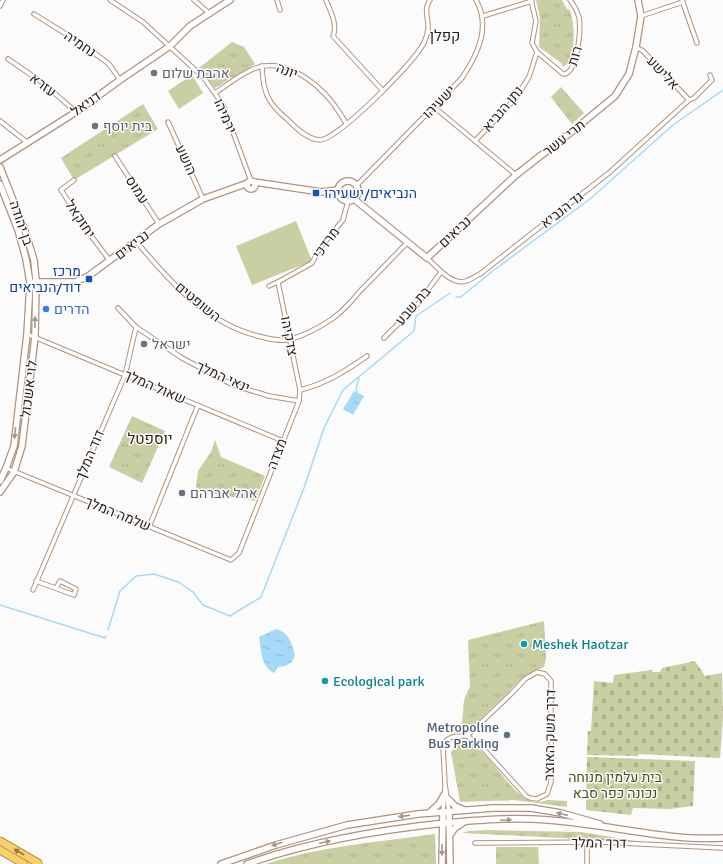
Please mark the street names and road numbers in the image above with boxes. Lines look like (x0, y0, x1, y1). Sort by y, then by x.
street label: נחמיה (61, 27, 99, 61)
street label: רות (564, 44, 586, 68)
street label: אלישע (643, 53, 683, 93)
street label: יונה (274, 59, 300, 83)
street label: עזרא (26, 69, 60, 101)
street label: ישעיהו (419, 82, 459, 122)
street label: נתן הנביא (479, 83, 527, 135)
street label: דניאל (68, 88, 104, 120)
street label: ירמיהו (210, 96, 240, 136)
street label: תרי עשר (539, 116, 589, 160)
street label: הושע (172, 142, 200, 178)
street label: עמוס (122, 173, 152, 207)
street label: גד הנביא (537, 188, 587, 232)
street label: יחזקאל (61, 197, 99, 241)
street label: בן יהודה (5, 198, 37, 248)
street label: נביאים (435, 213, 475, 251)
street label: מרדכי (309, 224, 343, 262)
street label: נביאים (111, 227, 153, 263)
street label: השופטים (172, 278, 224, 326)
street label: בת שבע (392, 283, 435, 329)
street label: צדקיהו (277, 315, 301, 358)
street label: ינאי המלך (194, 358, 252, 396)
street label: לוי אשכול (17, 359, 41, 419)
street label: שאול המלך (121, 366, 189, 408)
street label: דוד המלך (72, 427, 108, 483)
street label: מצדה (263, 436, 291, 472)
street label: שלמה המלך (82, 493, 154, 535)
street label: דרך משק האוצר (541, 689, 559, 781)
street label: דרך המלך (571, 834, 627, 852)

